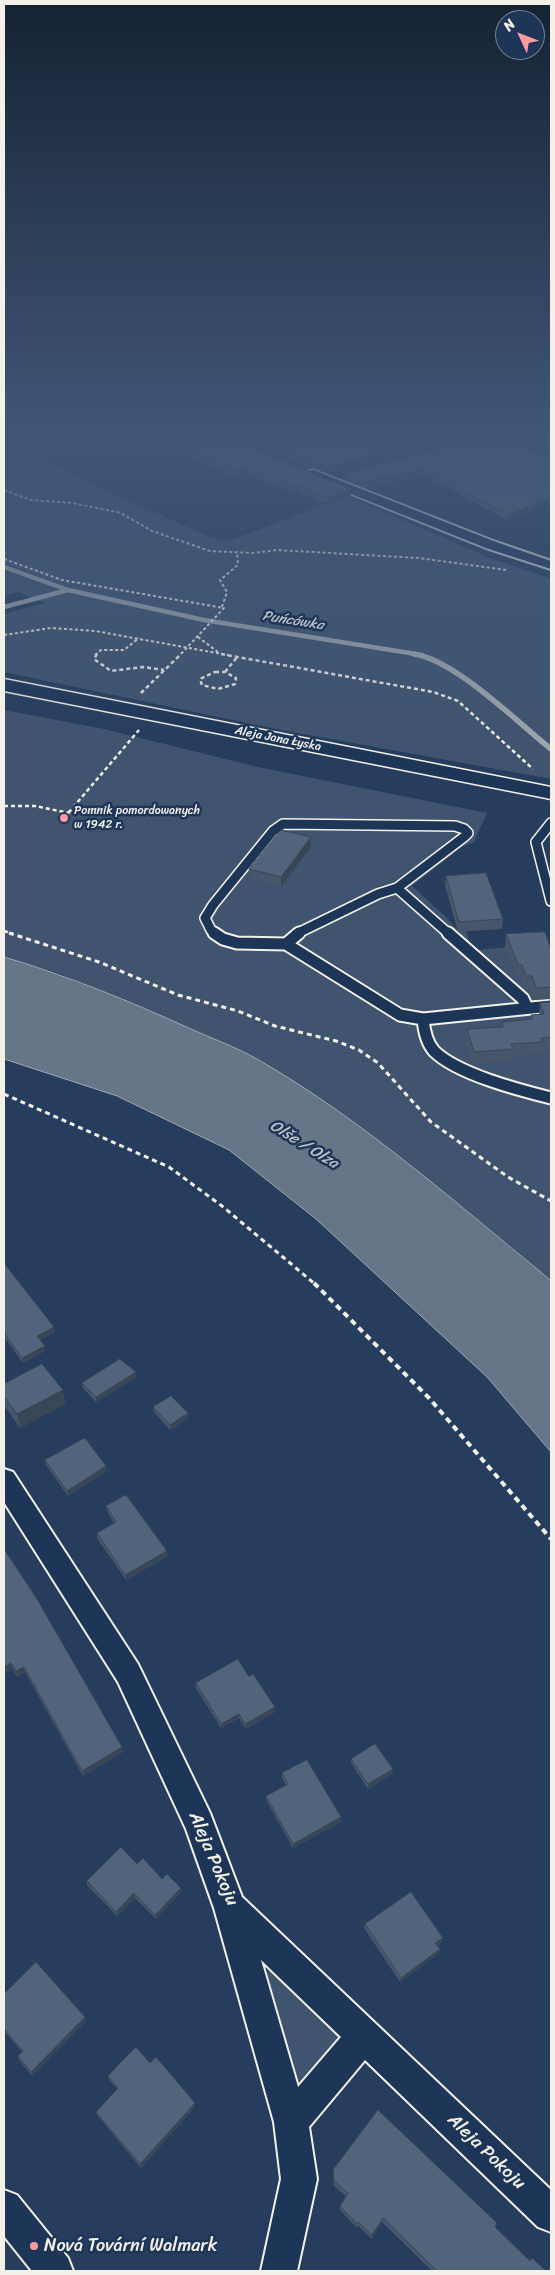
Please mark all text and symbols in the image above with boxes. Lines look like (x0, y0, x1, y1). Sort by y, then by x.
north arrow (495, 10, 545, 60)
text: N (497, 13, 522, 37)
water label: Puńcówka (261, 608, 325, 634)
street label: Aleja Jana Łyska (234, 724, 322, 754)
place label: Pomnik pomordowanych w 1942 r. (74, 804, 200, 832)
marker: Pomnik pomordowanych w 1942 r. (58, 812, 70, 824)
water label: Olše / Olza (266, 1116, 342, 1174)
street label: Aleja Pokoju (184, 1809, 242, 1909)
street label: Aleja Pokoju (443, 2109, 529, 2195)
place label: Nová Tovární Walmark (44, 2235, 217, 2257)
marker: Nová Tovární Walmark (28, 2240, 40, 2252)

